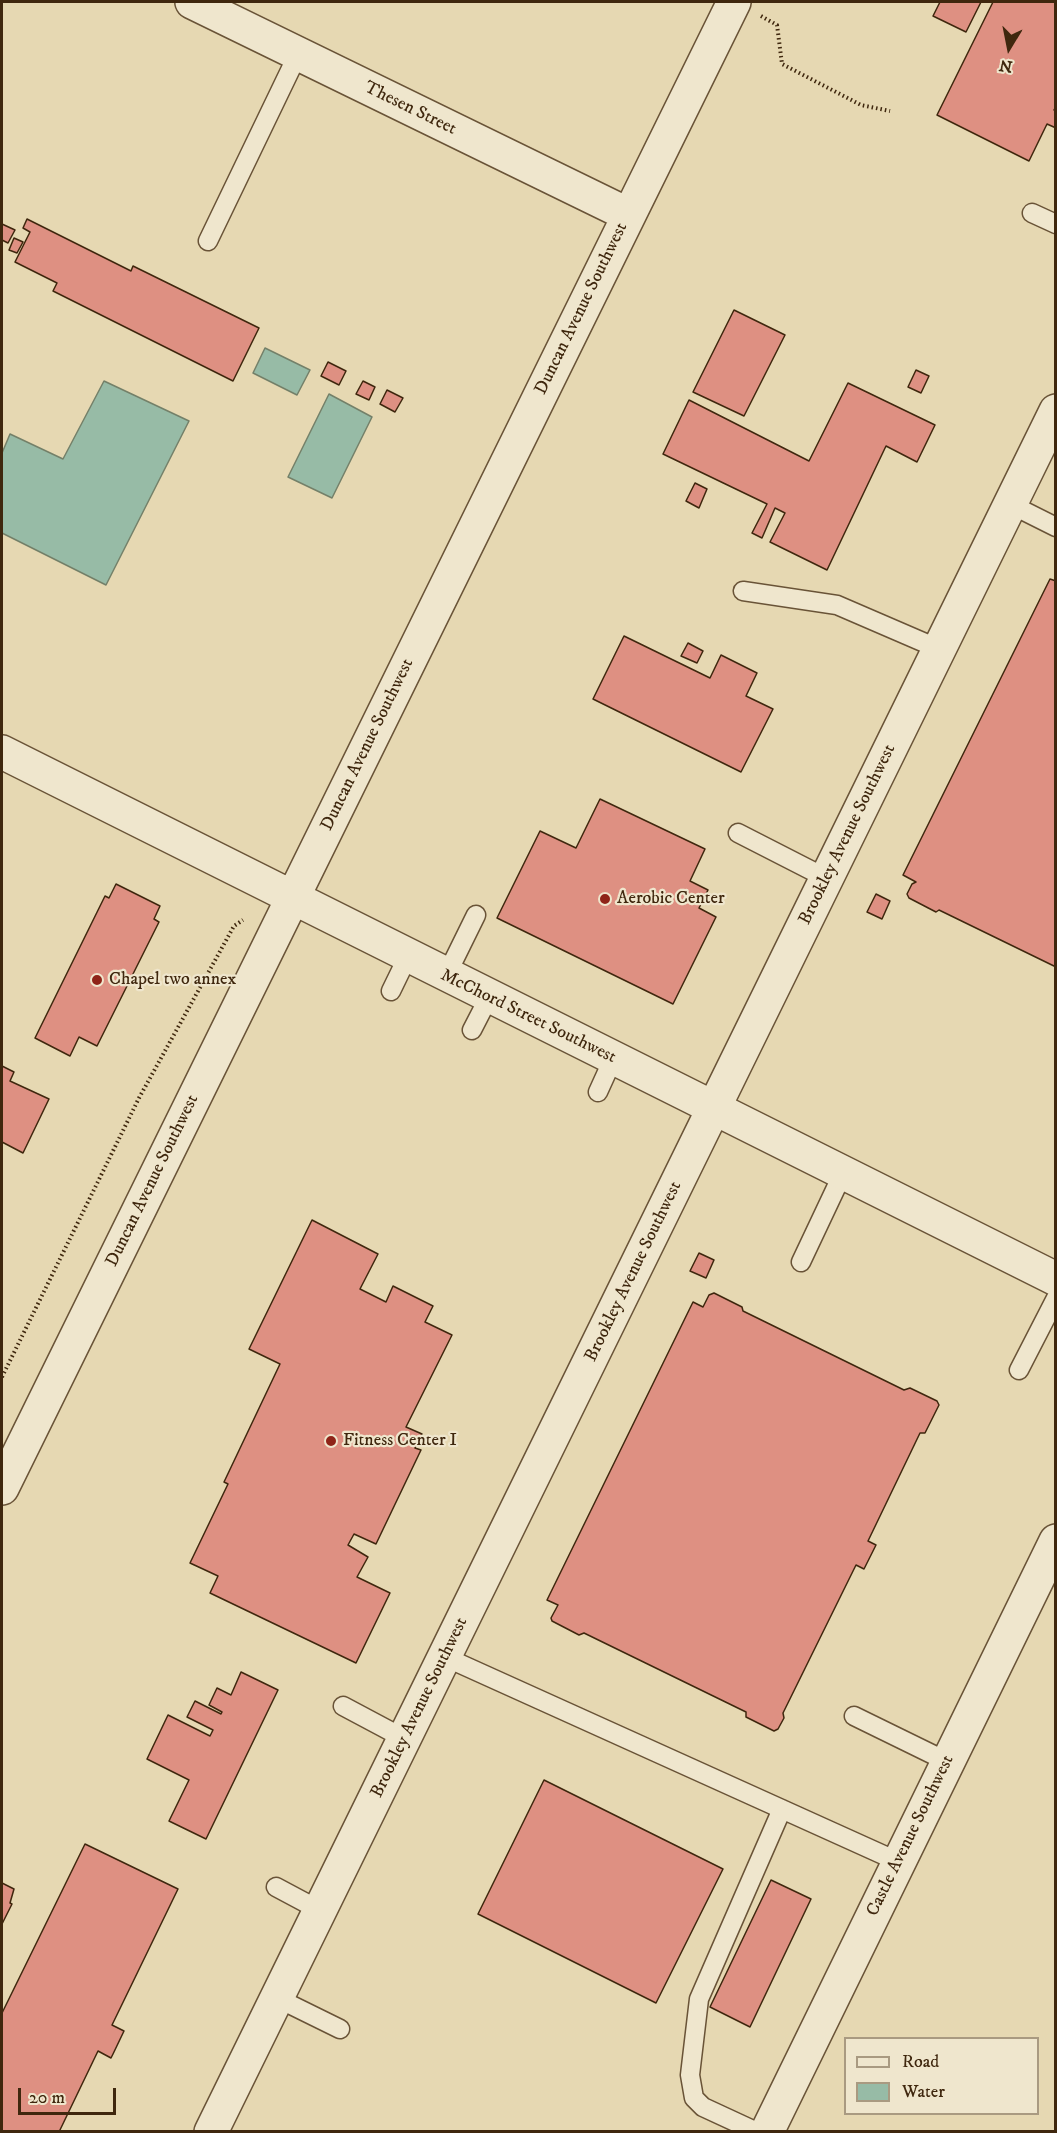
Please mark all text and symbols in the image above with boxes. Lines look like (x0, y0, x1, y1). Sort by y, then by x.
north arrow (979, 18, 1039, 78)
text: N (998, 55, 1014, 77)
street label: Thesen Street (360, 77, 460, 141)
street label: Duncan Avenue Southwest (531, 220, 633, 398)
street label: Duncan Avenue Southwest (317, 656, 419, 834)
street label: Brookley Avenue Southwest (795, 741, 901, 929)
place label: Aerobic Center (617, 888, 725, 910)
marker: Aerobic Center (598, 892, 612, 906)
street label: McChord Street Southwest (437, 965, 619, 1069)
place label: Chapel two annex (109, 969, 236, 991)
marker: Chapel two annex (90, 973, 104, 987)
street label: Duncan Avenue Southwest (102, 1092, 204, 1270)
street label: Brookley Avenue Southwest (581, 1178, 687, 1366)
place label: Fitness Center I (343, 1430, 457, 1452)
marker: Fitness Center I (324, 1434, 338, 1448)
street label: Brookley Avenue Southwest (367, 1614, 473, 1802)
street label: Castle Avenue Southwest (863, 1752, 959, 1920)
legend (844, 2037, 1039, 2115)
text: Road (902, 2051, 939, 2073)
scale bar (21, 2076, 118, 2114)
text: Water (902, 2081, 945, 2103)
text: 20 m (29, 2087, 65, 2109)

